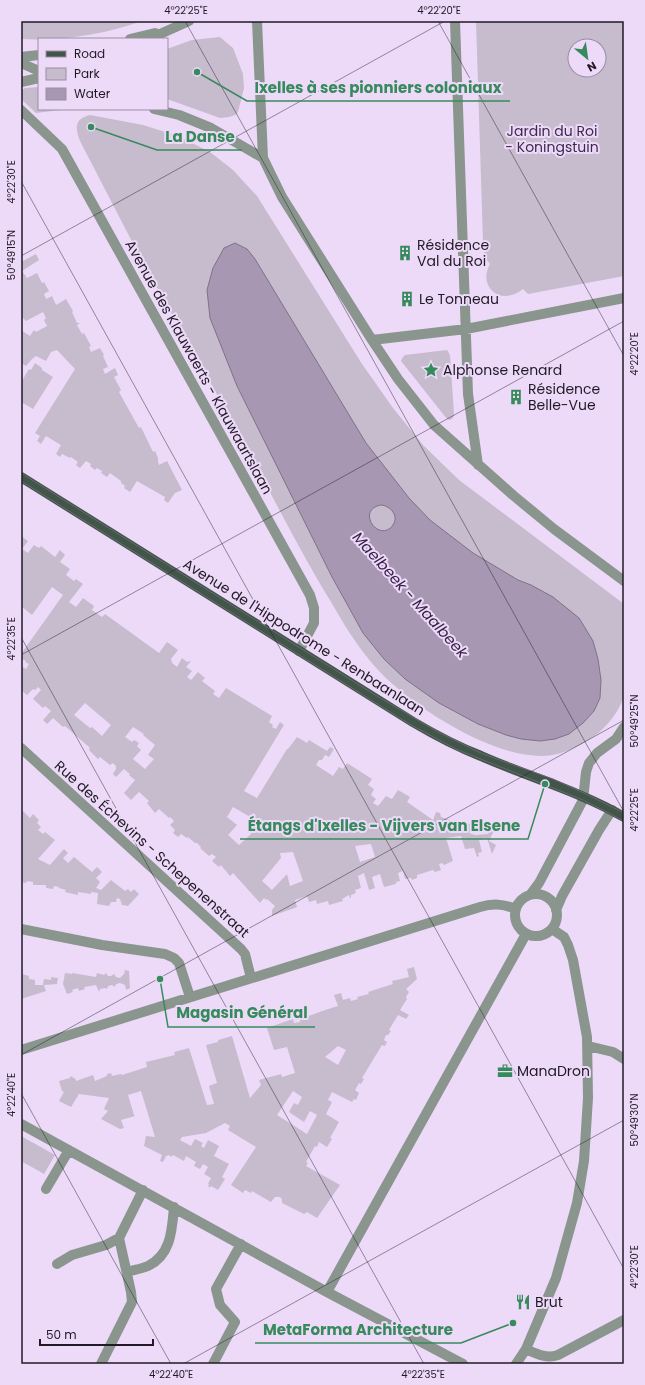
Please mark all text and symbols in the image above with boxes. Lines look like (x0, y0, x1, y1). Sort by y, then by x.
text: 4°22'25"E (164, 3, 208, 18)
text: 4°22'20"E (417, 3, 461, 18)
legend (38, 38, 168, 110)
north arrow (567, 38, 607, 78)
text: Road (74, 45, 105, 62)
text: N (584, 58, 599, 76)
text: Park (74, 65, 101, 82)
callout: Ixelles à ses pionniers coloniaux (247, 74, 510, 101)
text: Ixelles à ses pionniers coloniaux (255, 77, 502, 98)
text: Water (74, 85, 111, 102)
park label: Jardin du Roi - Koningstuin (505, 121, 599, 157)
callout: La Danse (157, 123, 242, 150)
text: La Danse (165, 126, 235, 147)
text: 4°22'30"E (4, 160, 19, 204)
text: 50°49'15"N (4, 230, 19, 280)
place label: Résidence Val du Roi (417, 235, 490, 271)
street label: Avenue des Klauwaerts - Klauwaartslaan (120, 236, 278, 498)
building icon: Résidence Val du Roi (396, 244, 414, 262)
place label: Le Tonneau (419, 289, 499, 309)
building icon: Le Tonneau (398, 290, 416, 308)
text: 4°22'20"E (627, 332, 642, 376)
place label: Alphonse Renard (443, 360, 562, 380)
place icon: Alphonse Renard (422, 361, 440, 379)
place label: Résidence Belle-Vue (528, 379, 601, 415)
building icon: Résidence Belle-Vue (507, 388, 525, 406)
water label: Maelbeek - Maalbeek (348, 527, 474, 663)
street label: Avenue de l'Hippodrome - Renbaanlaan (179, 554, 429, 720)
text: 4°22'35"E (4, 617, 19, 661)
text: 50°49'25"N (627, 695, 642, 747)
street label: Rue des Échevins - Schepenenstraat (50, 756, 254, 942)
text: 4°22'25"E (627, 788, 642, 832)
callout: Étangs d'Ixelles - Vijvers van Elsene (240, 812, 528, 839)
text: Étangs d'Ixelles - Vijvers van Elsene (248, 815, 520, 836)
callout: Magasin Général (168, 1000, 315, 1027)
text: Magasin Général (176, 1002, 308, 1023)
place label: ManaDron (517, 1061, 590, 1081)
office icon: ManaDron (496, 1062, 514, 1080)
text: 4°22'40"E (4, 1073, 19, 1117)
text: 50°49'30"N (627, 1094, 642, 1146)
text: 4°22'30"E (627, 1245, 642, 1289)
place label: Brut (535, 1292, 563, 1312)
restaurant icon: Brut (514, 1293, 532, 1311)
callout: MetaForma Architecture (255, 1316, 461, 1343)
text: MetaForma Architecture (263, 1319, 453, 1340)
scale bar (40, 1321, 153, 1347)
text: 50 m (46, 1326, 77, 1343)
text: 4°22'40"E (149, 1367, 193, 1382)
text: 4°22'35"E (401, 1367, 445, 1382)

